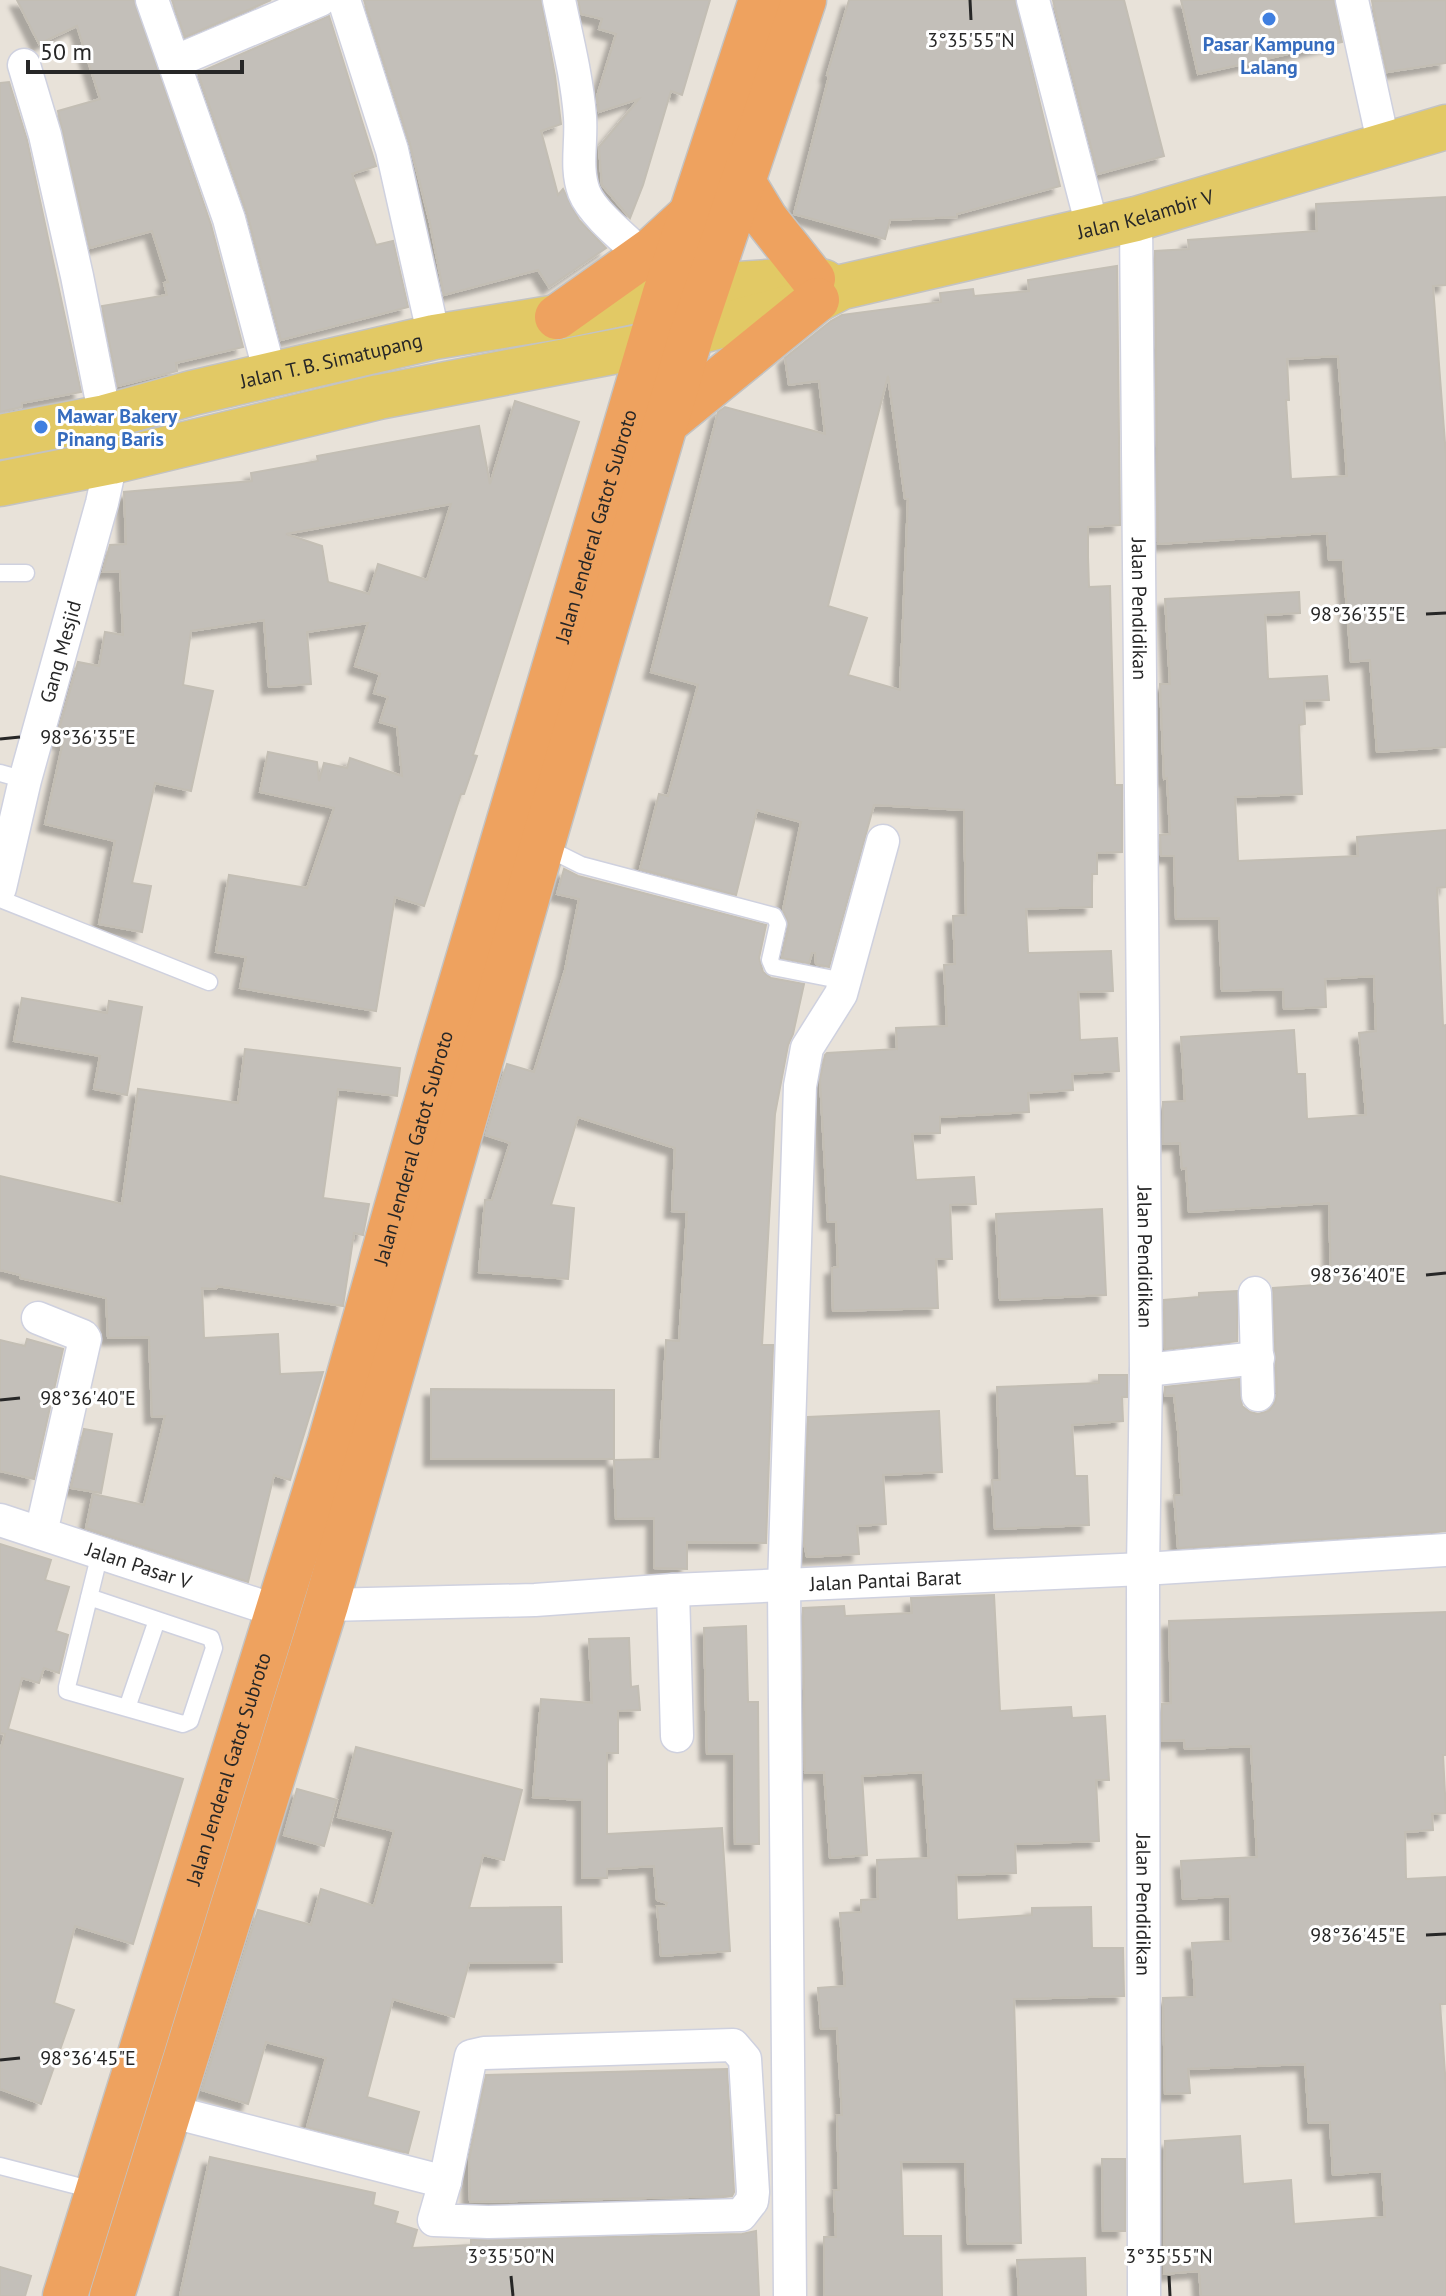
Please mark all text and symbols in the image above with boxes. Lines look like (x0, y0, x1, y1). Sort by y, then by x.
marker: Pasar Kampung Lalang (1260, 10, 1278, 28)
scale bar (28, 24, 242, 74)
text: 3°35'55"N (927, 27, 1015, 53)
place label: Pasar Kampung Lalang (1203, 31, 1335, 80)
text: 50 m (40, 36, 92, 67)
street label: Jalan Kelambir V (1074, 183, 1217, 245)
street label: Jalan T. B. Simatupang (237, 327, 425, 395)
place label: Mawar Bakery Pinang Baris (57, 403, 178, 452)
street label: Jalan Jenderal Gatot Subroto (549, 406, 643, 647)
marker: Mawar Bakery Pinang Baris (32, 418, 50, 436)
street label: Jalan Pendidikan (1126, 537, 1153, 680)
street label: Gang Mesjid (34, 598, 87, 706)
text: 98°36'35"E (1310, 601, 1406, 627)
text: 98°36'35"E (40, 724, 136, 750)
street label: Jalan Jenderal Gatot Subroto (368, 1028, 459, 1269)
street label: Jalan Pendidikan (1131, 1185, 1159, 1328)
text: 98°36'40"E (1310, 1262, 1406, 1288)
text: 98°36'40"E (40, 1385, 136, 1411)
street label: Jalan Pasar V (82, 1536, 195, 1595)
street label: Jalan Pantai Barat (808, 1564, 962, 1597)
street label: Jalan Jenderal Gatot Subroto (180, 1649, 277, 1889)
street label: Jalan Pendidikan (1130, 1833, 1157, 1976)
text: 98°36'45"E (1310, 1922, 1406, 1948)
text: 98°36'45"E (40, 2045, 136, 2071)
text: 3°35'50"N (467, 2243, 555, 2269)
text: 3°35'55"N (1125, 2243, 1213, 2269)

